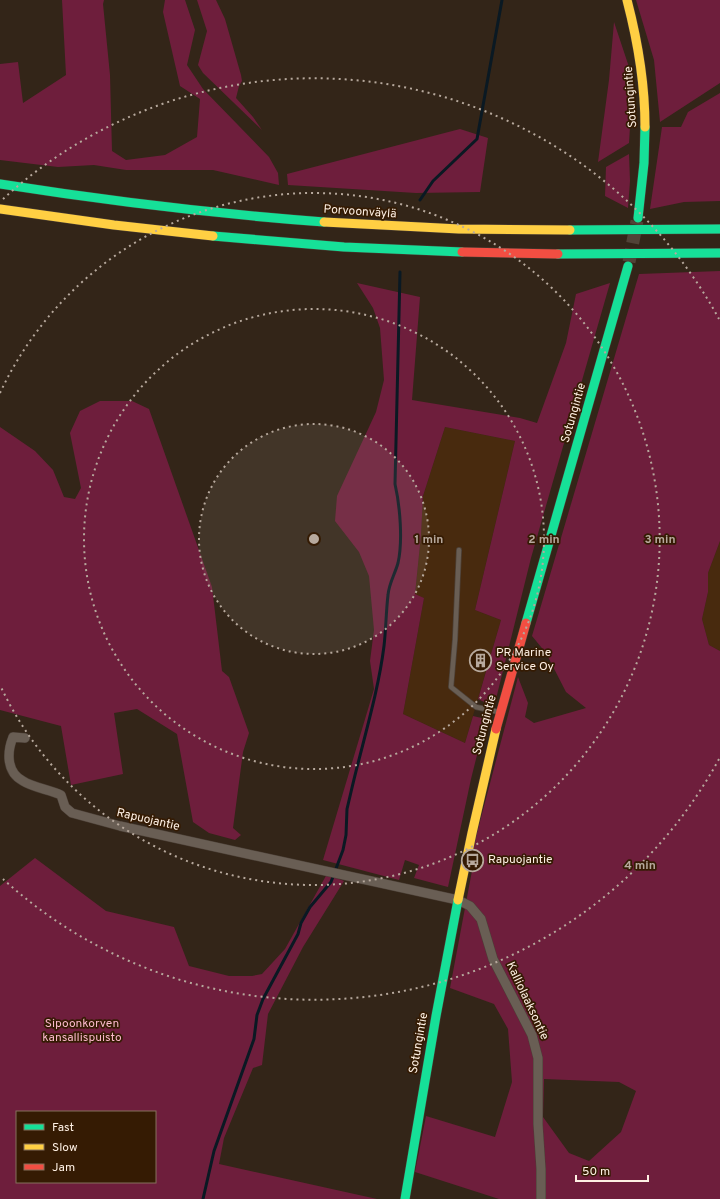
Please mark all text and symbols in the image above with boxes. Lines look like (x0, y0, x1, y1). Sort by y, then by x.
street label: Sotungintie (621, 66, 641, 128)
street label: Porvoonväylä (323, 201, 397, 223)
street label: Sotungintie (558, 381, 590, 445)
centre of rings (307, 532, 321, 546)
text: 1 min (415, 532, 443, 548)
text: 2 min (528, 532, 560, 548)
text: 3 min (644, 532, 676, 548)
place label: PR Marine Service Oy (496, 645, 554, 675)
building icon: PR Marine Service Oy (467, 647, 493, 673)
street label: Sotungintie (469, 693, 501, 757)
street label: Rapuojantie (115, 805, 181, 835)
bus stop icon: Rapuojantie (460, 847, 486, 873)
place label: Rapuojantie (488, 852, 552, 868)
text: 4 min (624, 858, 656, 874)
street label: Kalliolaaksontie (502, 959, 552, 1043)
street label: Sotungintie (406, 1011, 432, 1075)
park label: Sipoonkorven kansallispuisto (42, 1016, 122, 1046)
legend (16, 1111, 156, 1183)
text: Fast (52, 1120, 74, 1136)
text: Slow (52, 1140, 78, 1156)
scale bar (576, 1157, 648, 1183)
text: Jam (52, 1160, 75, 1176)
text: 50 m (582, 1164, 610, 1180)

